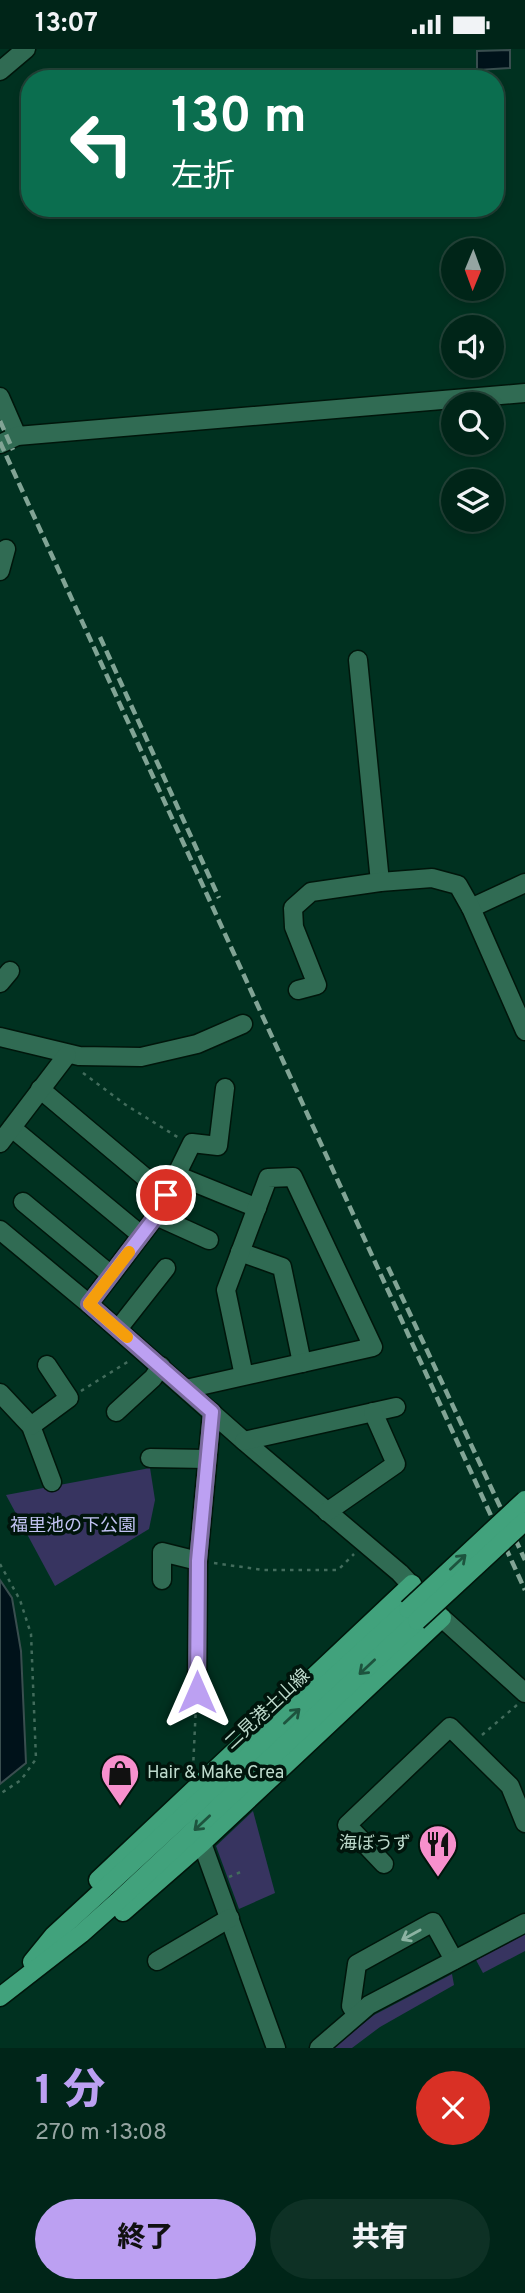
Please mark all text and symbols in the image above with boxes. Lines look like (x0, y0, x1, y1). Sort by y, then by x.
text: 13:07 (35, 8, 98, 41)
text: 130 m (171, 88, 307, 150)
icon: left (56, 98, 147, 189)
text: 左折 (171, 158, 235, 198)
north arrow (441, 238, 504, 301)
map controls (441, 238, 504, 532)
button: sound (441, 315, 504, 378)
button: search (441, 392, 504, 455)
button: layers (441, 469, 504, 532)
pin (136, 1165, 196, 1225)
icon: arrive (147, 1176, 185, 1214)
park label: 福里池の下公園 (10, 1515, 136, 1538)
one-way arrow (449, 1554, 466, 1571)
position arrow (160, 1655, 234, 1729)
one-way arrow (359, 1659, 376, 1676)
street label: 二見港土山線 (221, 1665, 315, 1755)
one-way arrow (283, 1708, 301, 1724)
shop icon: Hair & Make Crea (99, 1752, 141, 1807)
place label: Hair & Make Crea (147, 1762, 284, 1785)
one-way arrow (193, 1815, 211, 1831)
restaurant icon: 海ぼうず (417, 1823, 459, 1878)
place label: 海ぼうず (339, 1833, 411, 1856)
one-way arrow (401, 1928, 422, 1942)
text: 1 分 (35, 2066, 105, 2119)
button: close (416, 2071, 490, 2145)
text: 270 m · 13:08 (35, 2119, 167, 2148)
button: 終了 (35, 2199, 256, 2279)
button: 共有 (270, 2199, 490, 2279)

